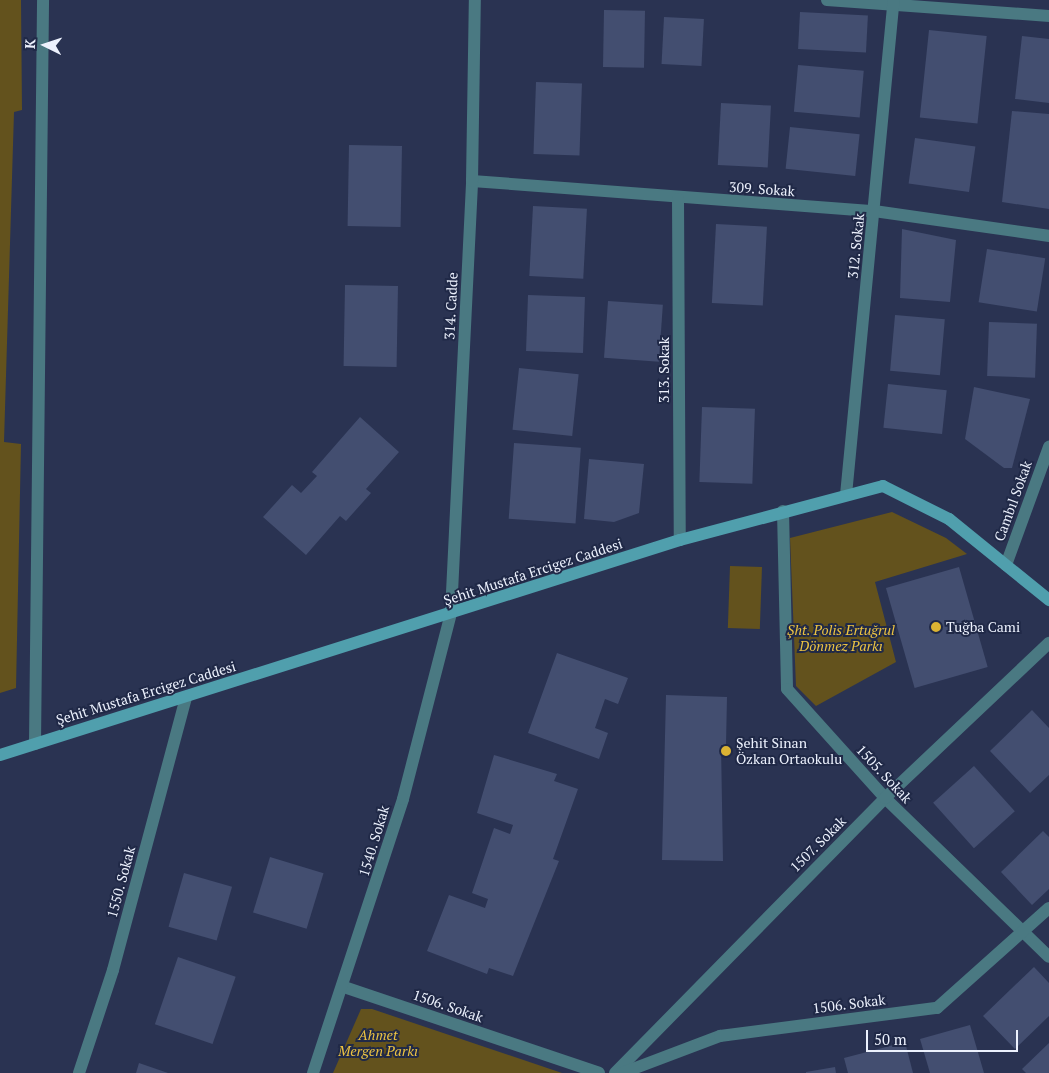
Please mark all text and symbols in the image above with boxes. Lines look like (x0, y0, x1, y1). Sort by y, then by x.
north arrow (20, 20, 70, 70)
text: K (20, 38, 39, 50)
street label: 309. Sokak (728, 178, 796, 200)
street label: 312. Sokak (844, 212, 868, 280)
street label: 314. Cadde (441, 271, 461, 341)
street label: 313. Sokak (656, 337, 672, 403)
street label: Cambıl Sokak (991, 458, 1035, 544)
street label: Şehit Mustafa Ercigez Caddesi (441, 535, 625, 609)
place label: Tuğba Cami (946, 619, 1020, 635)
marker: Tuğba Cami (930, 621, 942, 633)
park label: Şht. Polis Ertuğrul Dönmez Parkı (787, 622, 895, 654)
street label: Şehit Mustafa Ercigez Caddesi (54, 658, 238, 728)
place label: Şehit Sinan Özkan Ortaokulu (736, 735, 842, 768)
street label: 1505. Sokak (853, 741, 915, 807)
marker: Şehit Sinan Özkan Ortaokulu (720, 745, 732, 757)
street label: 1540. Sokak (355, 803, 393, 879)
street label: 1507. Sokak (786, 812, 850, 876)
street label: 1550. Sokak (103, 844, 139, 920)
street label: 1506. Sokak (410, 986, 486, 1026)
street label: 1506. Sokak (811, 991, 887, 1017)
scale bar (869, 1020, 1022, 1052)
park label: Ahmet Mergen Parkı (338, 1027, 418, 1060)
text: 50 m (874, 1029, 907, 1049)

